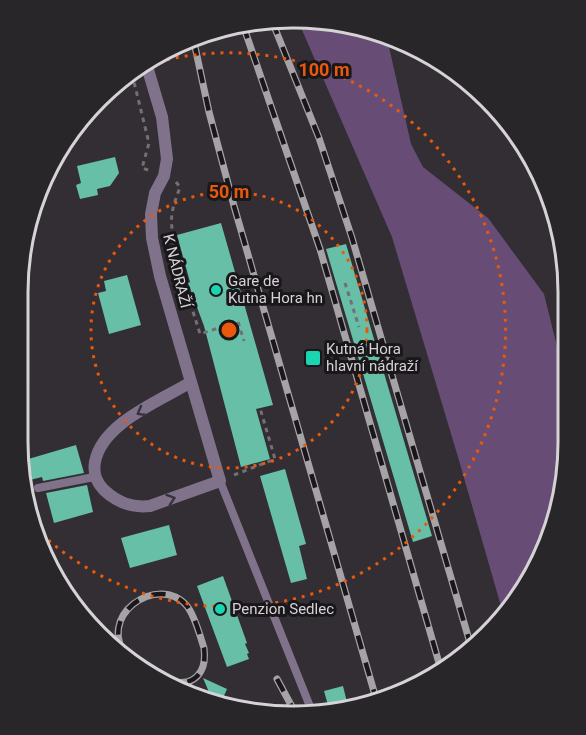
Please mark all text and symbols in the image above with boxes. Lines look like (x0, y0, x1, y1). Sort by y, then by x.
text: 100 m (298, 59, 350, 80)
text: 50 m (209, 181, 249, 202)
street label: K NÁDRAŽÍ (159, 232, 195, 311)
place label: Gare de Kutna Hora hn (228, 272, 323, 307)
marker: Gare de Kutna Hora hn (209, 283, 223, 297)
centre of rings (219, 320, 239, 340)
place label: Kutná Hora hlavní nádraží (326, 340, 419, 375)
marker: Kutná Hora hlavní nádraží (304, 349, 322, 367)
one-way arrow (136, 405, 147, 416)
one-way arrow (165, 494, 176, 507)
place label: Penzion Sedlec (232, 600, 334, 618)
marker: Penzion Sedlec (213, 602, 227, 616)

